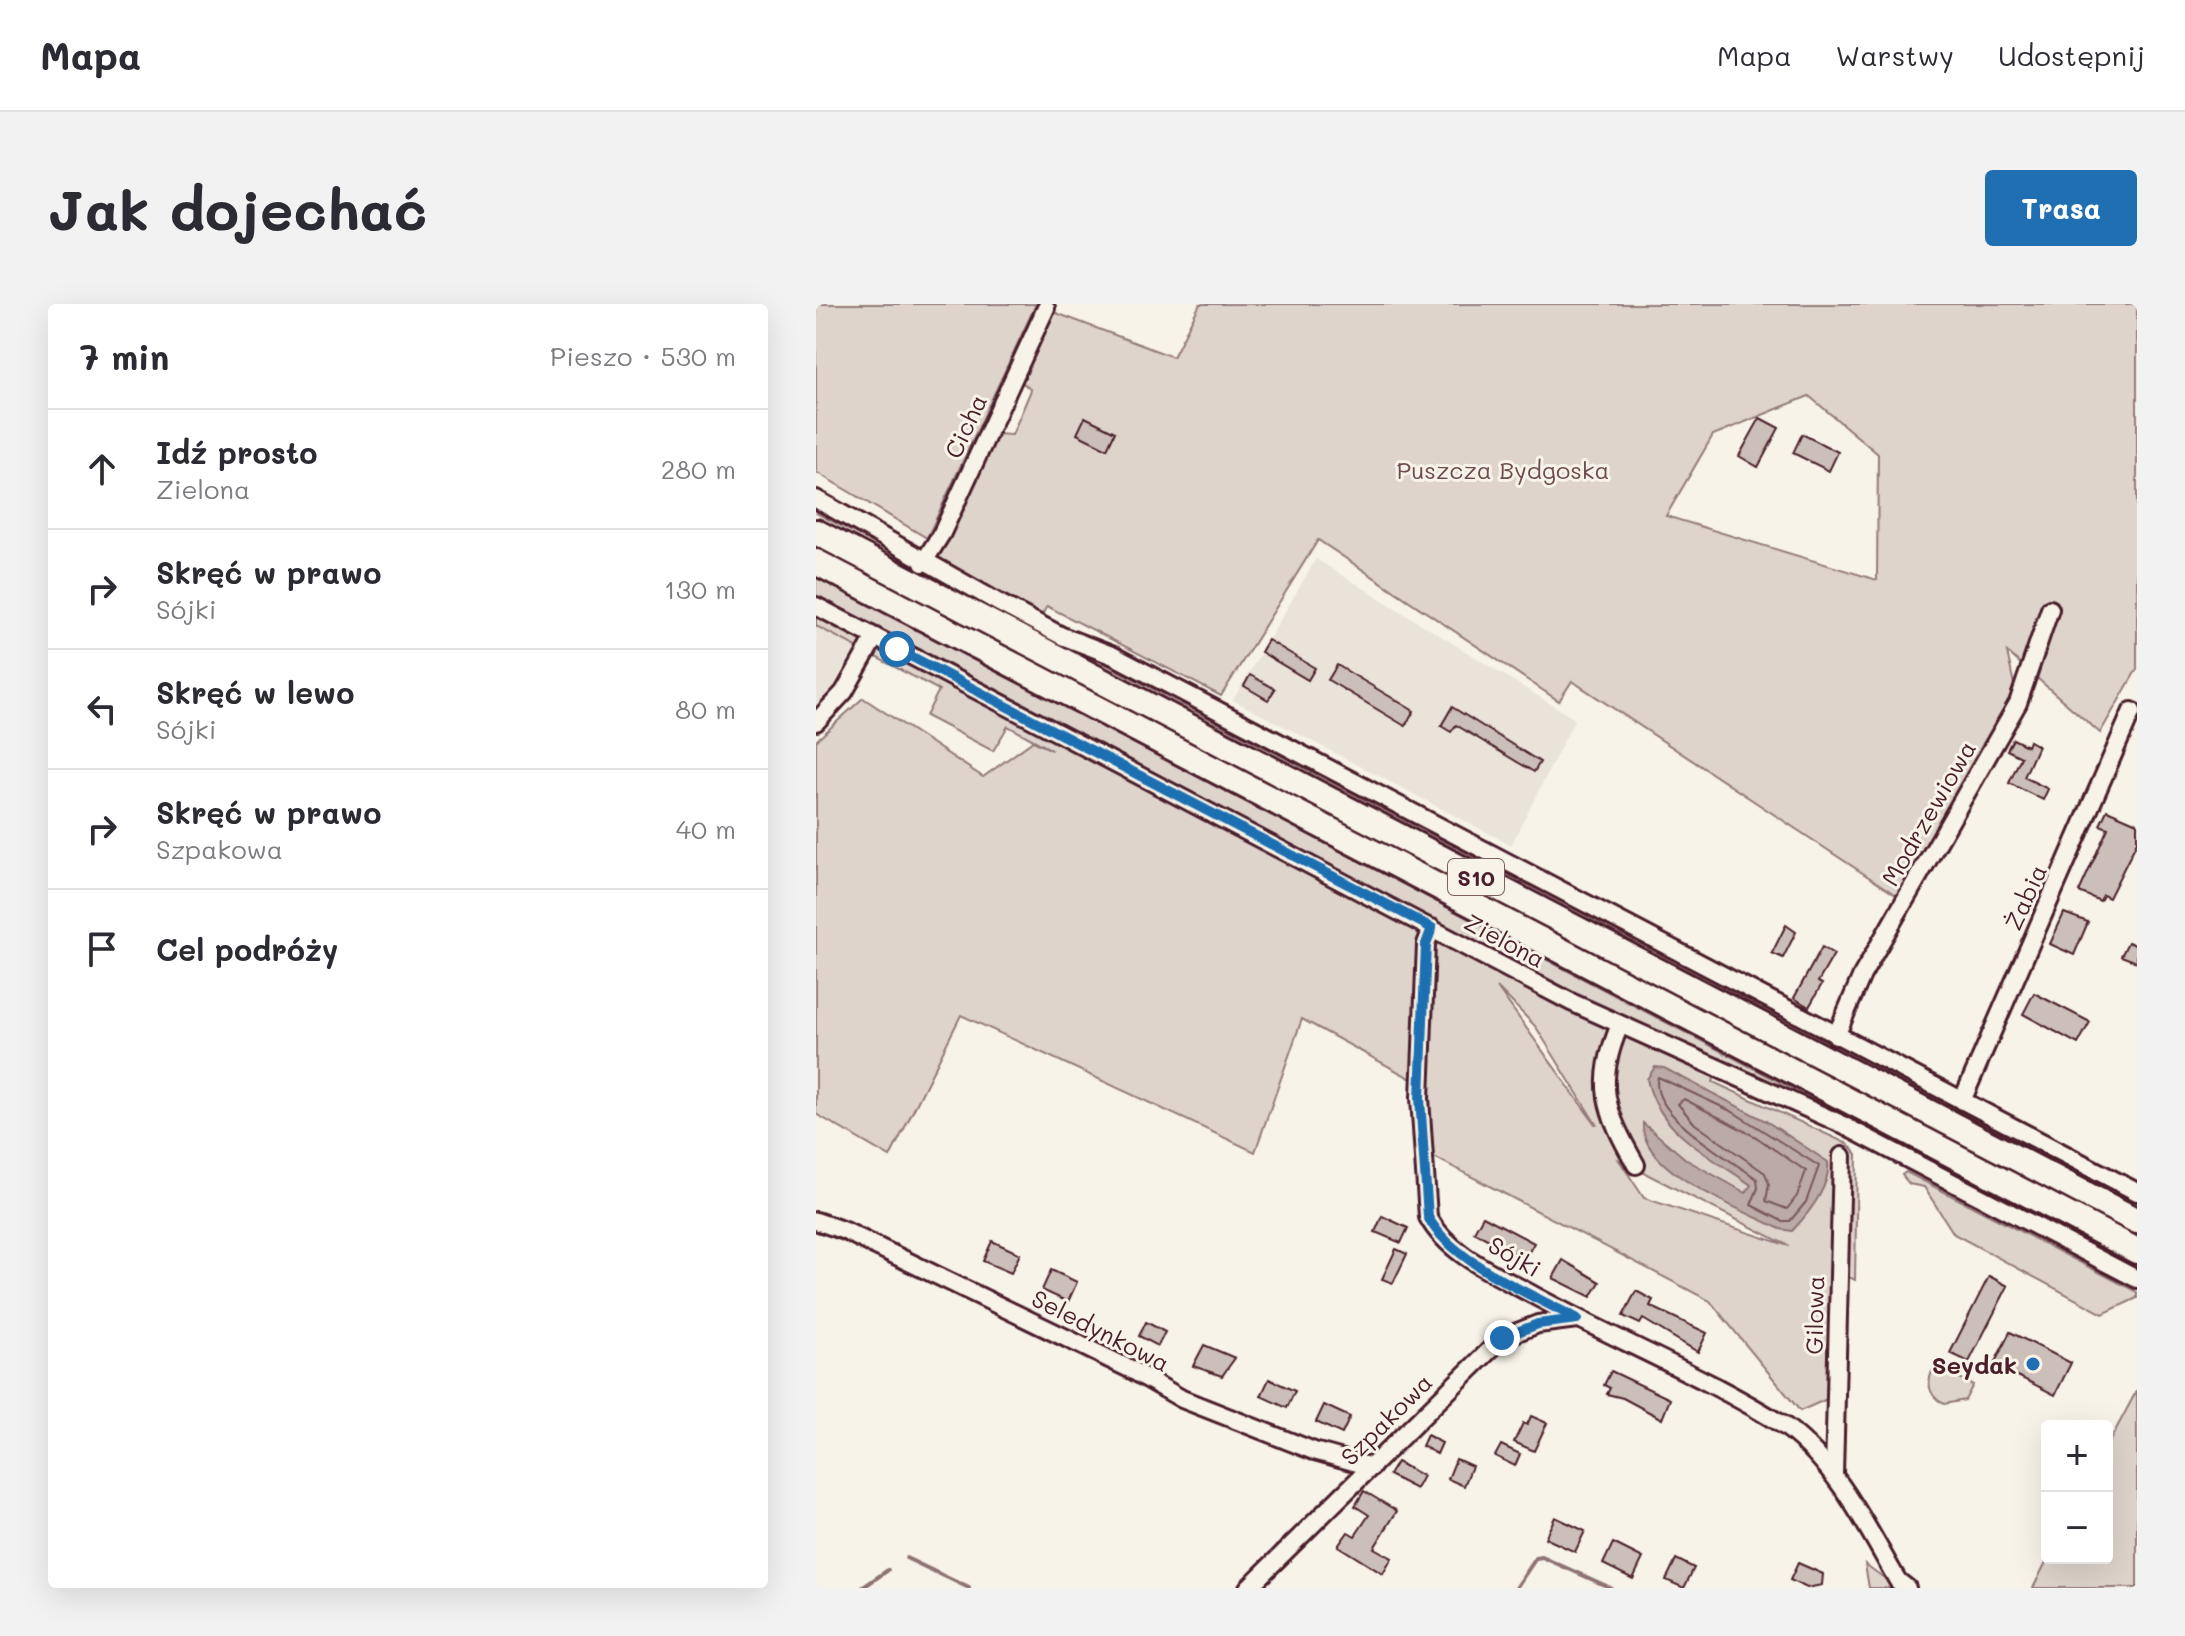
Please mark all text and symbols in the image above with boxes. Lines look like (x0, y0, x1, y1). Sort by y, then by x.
text: Mapa (40, 30, 141, 80)
text: Mapa (1717, 37, 1792, 73)
text: Warstwy (1836, 37, 1954, 73)
text: Udostępnij (1998, 37, 2145, 73)
button: Trasa (1985, 170, 2137, 246)
text: Jak dojechać (48, 172, 427, 245)
text: 7 min (80, 334, 169, 379)
text: Pieszo · 530 m (550, 339, 736, 373)
street label: Cicha (937, 389, 993, 463)
text: Idź prosto (156, 432, 317, 472)
icon: ahead (80, 447, 124, 491)
text: 280 m (661, 452, 736, 486)
park label: Puszcza Bydgoska (1396, 454, 1610, 485)
text: Zielona (156, 472, 250, 506)
text: Skręć w prawo (156, 552, 381, 592)
icon: right (80, 567, 124, 611)
text: 130 m (664, 572, 736, 606)
text: Sójki (156, 592, 217, 626)
route start (879, 631, 915, 667)
text: Skręć w lewo (156, 672, 354, 712)
icon: left (80, 687, 124, 731)
text: 80 m (675, 692, 736, 726)
text: Sójki (156, 712, 217, 746)
street label: Modrzewiowa (1874, 735, 1982, 891)
text: Skręć w prawo (156, 792, 381, 832)
icon: right (80, 807, 124, 851)
text: 40 m (676, 812, 736, 846)
text: Szpakowa (156, 832, 283, 866)
road number: S10 (1448, 859, 1504, 895)
street label: Żabia (1997, 859, 2053, 935)
street label: Zielona (1459, 906, 1551, 974)
icon: arrive (80, 927, 124, 971)
text: Cel podróży (156, 929, 338, 969)
street label: Sójki (1483, 1229, 1547, 1283)
street label: Gilowa (1798, 1275, 1830, 1355)
street label: Seledynkowa (1027, 1282, 1175, 1378)
route end (1484, 1320, 1520, 1356)
place label: Seydak (1932, 1349, 2017, 1380)
marker: Seydak (2024, 1355, 2042, 1373)
street label: Szpakowa (1334, 1367, 1438, 1471)
map controls (2041, 1420, 2113, 1564)
button: + (2041, 1420, 2113, 1492)
button: − (2041, 1492, 2113, 1564)

